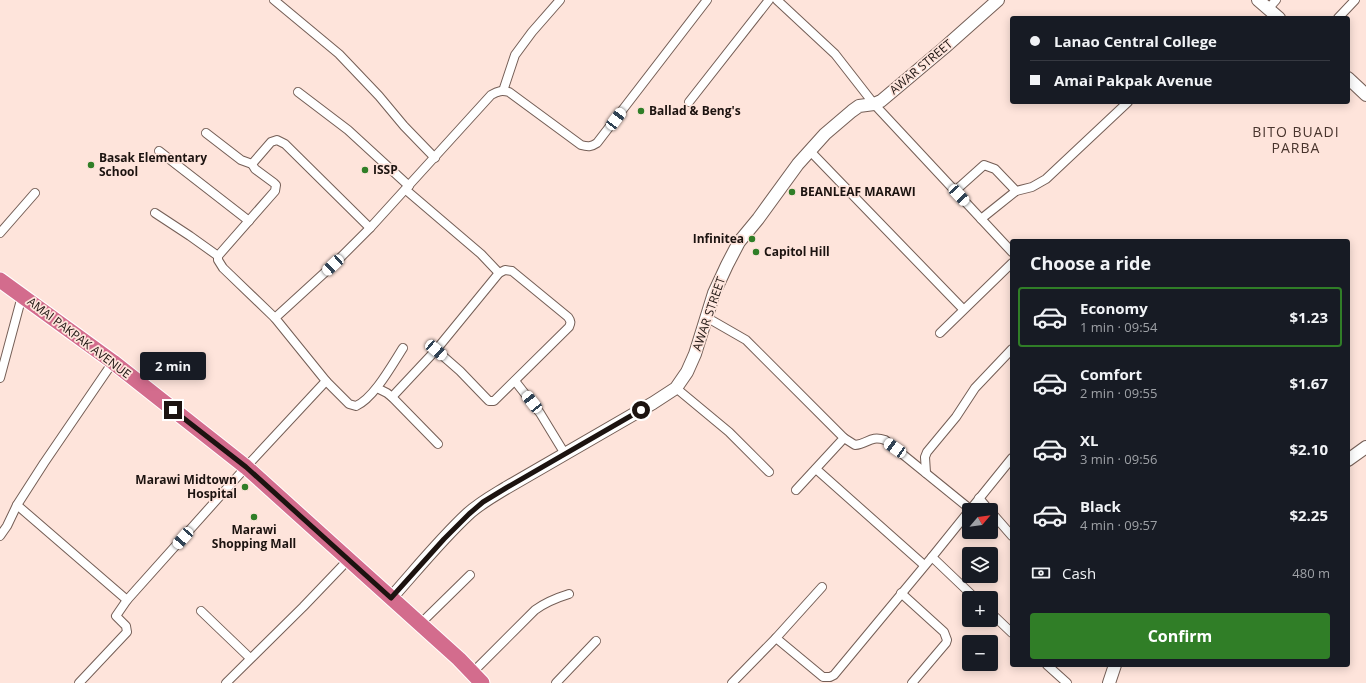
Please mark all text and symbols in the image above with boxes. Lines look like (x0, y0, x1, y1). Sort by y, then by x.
text: Lanao Central College (1054, 31, 1217, 51)
street label: AWAR STREET (886, 35, 956, 98)
text: Amai Pakpak Avenue (1054, 70, 1212, 90)
place label: Ballad & Beng's (649, 102, 741, 119)
car (604, 106, 628, 132)
marker: Ballad & Beng's (636, 106, 646, 116)
district label: BITO BUADI PARBA (1252, 122, 1340, 157)
place label: Basak Elementary School (99, 149, 207, 180)
marker: Basak Elementary School (86, 160, 96, 170)
place label: ISSP (373, 161, 398, 178)
marker: ISSP (360, 165, 370, 175)
car (946, 182, 972, 208)
place label: BEANLEAF MARAWI (800, 183, 916, 200)
marker: BEANLEAF MARAWI (787, 187, 797, 197)
place label: Infinitea (693, 230, 744, 247)
marker: Infinitea (747, 234, 757, 244)
place label: Capitol Hill (764, 243, 830, 260)
marker: Capitol Hill (751, 247, 761, 257)
text: Choose a ride (1030, 251, 1151, 275)
car (320, 252, 346, 278)
street label: AWAR STREET (688, 274, 729, 353)
street label: AMAI PAKPAK AVENUE (24, 293, 135, 382)
text: Economy (1080, 298, 1148, 318)
icon: car (1032, 299, 1068, 335)
text: $1.23 (1289, 307, 1328, 327)
text: 1 min · 09:54 (1080, 318, 1157, 336)
car (423, 338, 449, 362)
callout: 2 min (140, 352, 206, 380)
text: 2 min (155, 357, 191, 375)
text: Comfort (1080, 364, 1142, 384)
icon: car (1032, 365, 1068, 401)
text: $1.67 (1289, 373, 1328, 393)
text: 2 min · 09:55 (1080, 384, 1157, 402)
car (520, 389, 544, 415)
route end (164, 401, 182, 419)
route start (632, 401, 650, 419)
text: XL (1080, 430, 1098, 450)
icon: car (1032, 431, 1068, 467)
car (882, 436, 908, 460)
text: $2.10 (1289, 439, 1328, 459)
text: 3 min · 09:56 (1080, 450, 1157, 468)
place label: Marawi Midtown Hospital (135, 471, 237, 502)
marker: Marawi Midtown Hospital (240, 482, 250, 492)
text: Black (1080, 496, 1121, 516)
icon: car (1032, 497, 1068, 533)
north arrow (962, 503, 998, 539)
map controls (962, 503, 998, 671)
text: $2.25 (1289, 505, 1328, 525)
marker: Marawi Shopping Mall (249, 512, 259, 522)
text: 4 min · 09:57 (1080, 516, 1157, 534)
place label: Marawi Shopping Mall (212, 521, 296, 552)
car (171, 525, 195, 551)
button: layers (962, 547, 998, 583)
icon: cash (1030, 562, 1052, 584)
text: Cash (1062, 563, 1096, 583)
text: 480 m (1292, 564, 1330, 582)
button: + (962, 591, 998, 627)
button: Confirm (1030, 613, 1330, 659)
button: − (962, 635, 998, 671)

